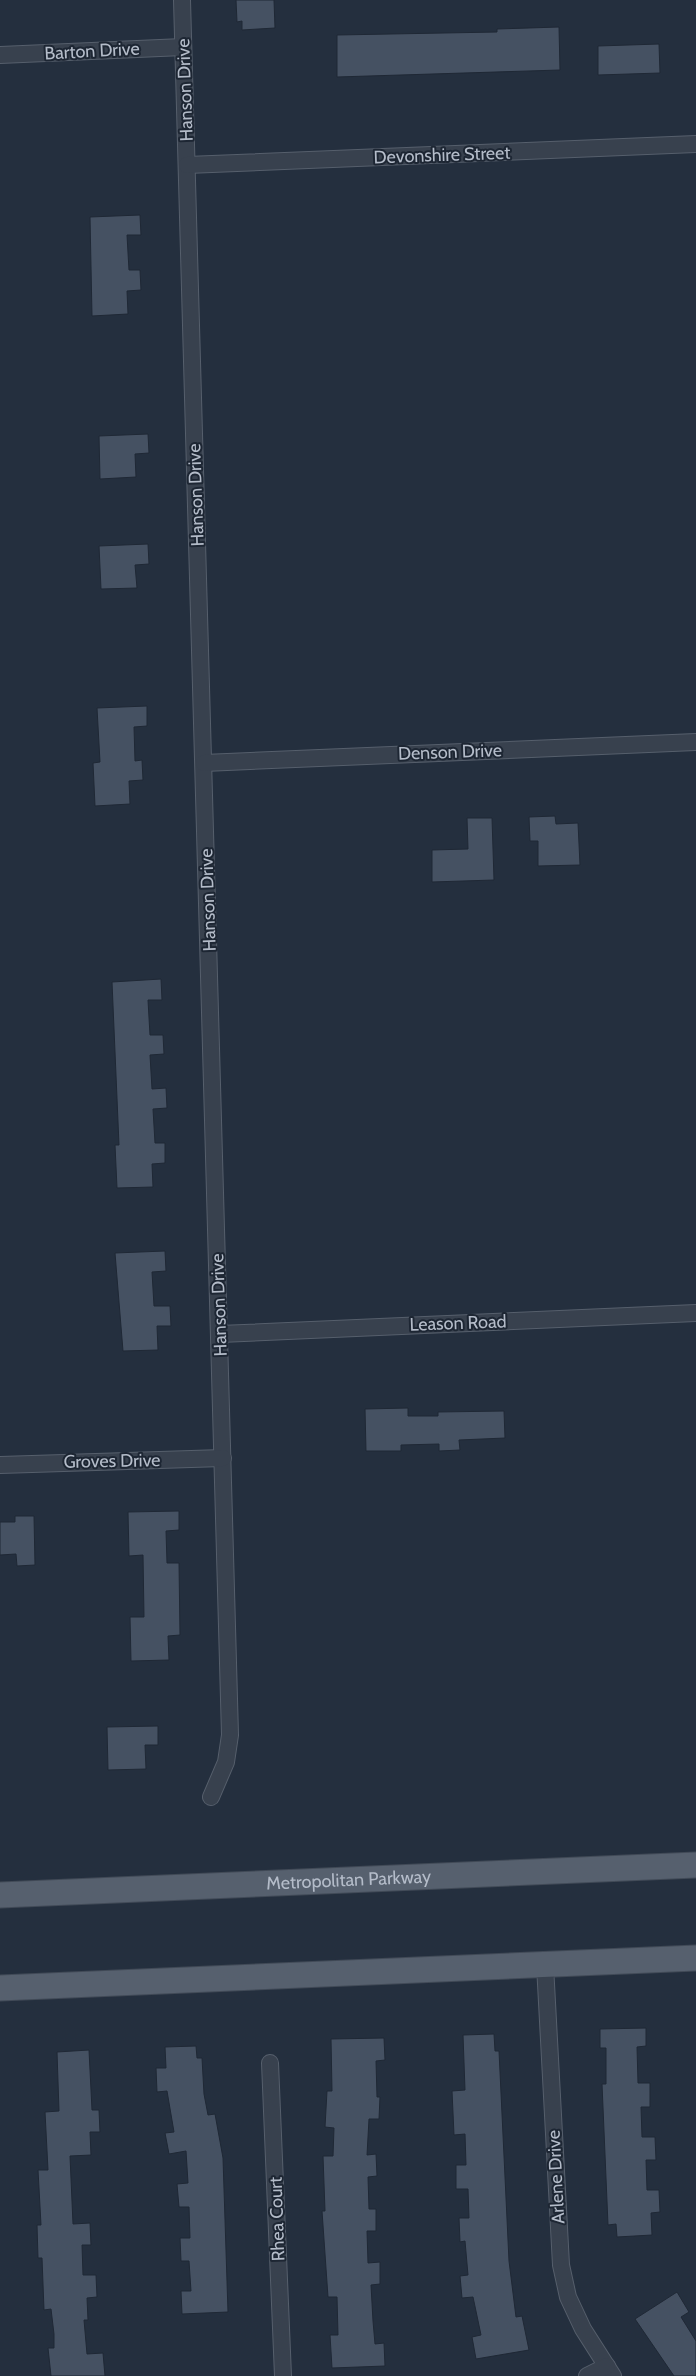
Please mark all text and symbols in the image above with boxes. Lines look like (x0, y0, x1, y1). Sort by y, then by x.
street label: Barton Drive (44, 38, 140, 64)
street label: Hanson Drive (172, 38, 198, 142)
street label: Devonshire Street (373, 142, 511, 168)
street label: Hanson Drive (183, 443, 209, 547)
street label: Denson Drive (398, 739, 502, 765)
street label: Hanson Drive (195, 848, 221, 952)
street label: Hanson Drive (206, 1253, 232, 1357)
street label: Leason Road (409, 1310, 507, 1336)
street label: Groves Drive (63, 1449, 161, 1473)
street label: Metropolitan Parkway (266, 1865, 431, 1895)
street label: Arlene Drive (543, 2130, 569, 2224)
street label: Rhea Court (265, 2176, 289, 2262)

